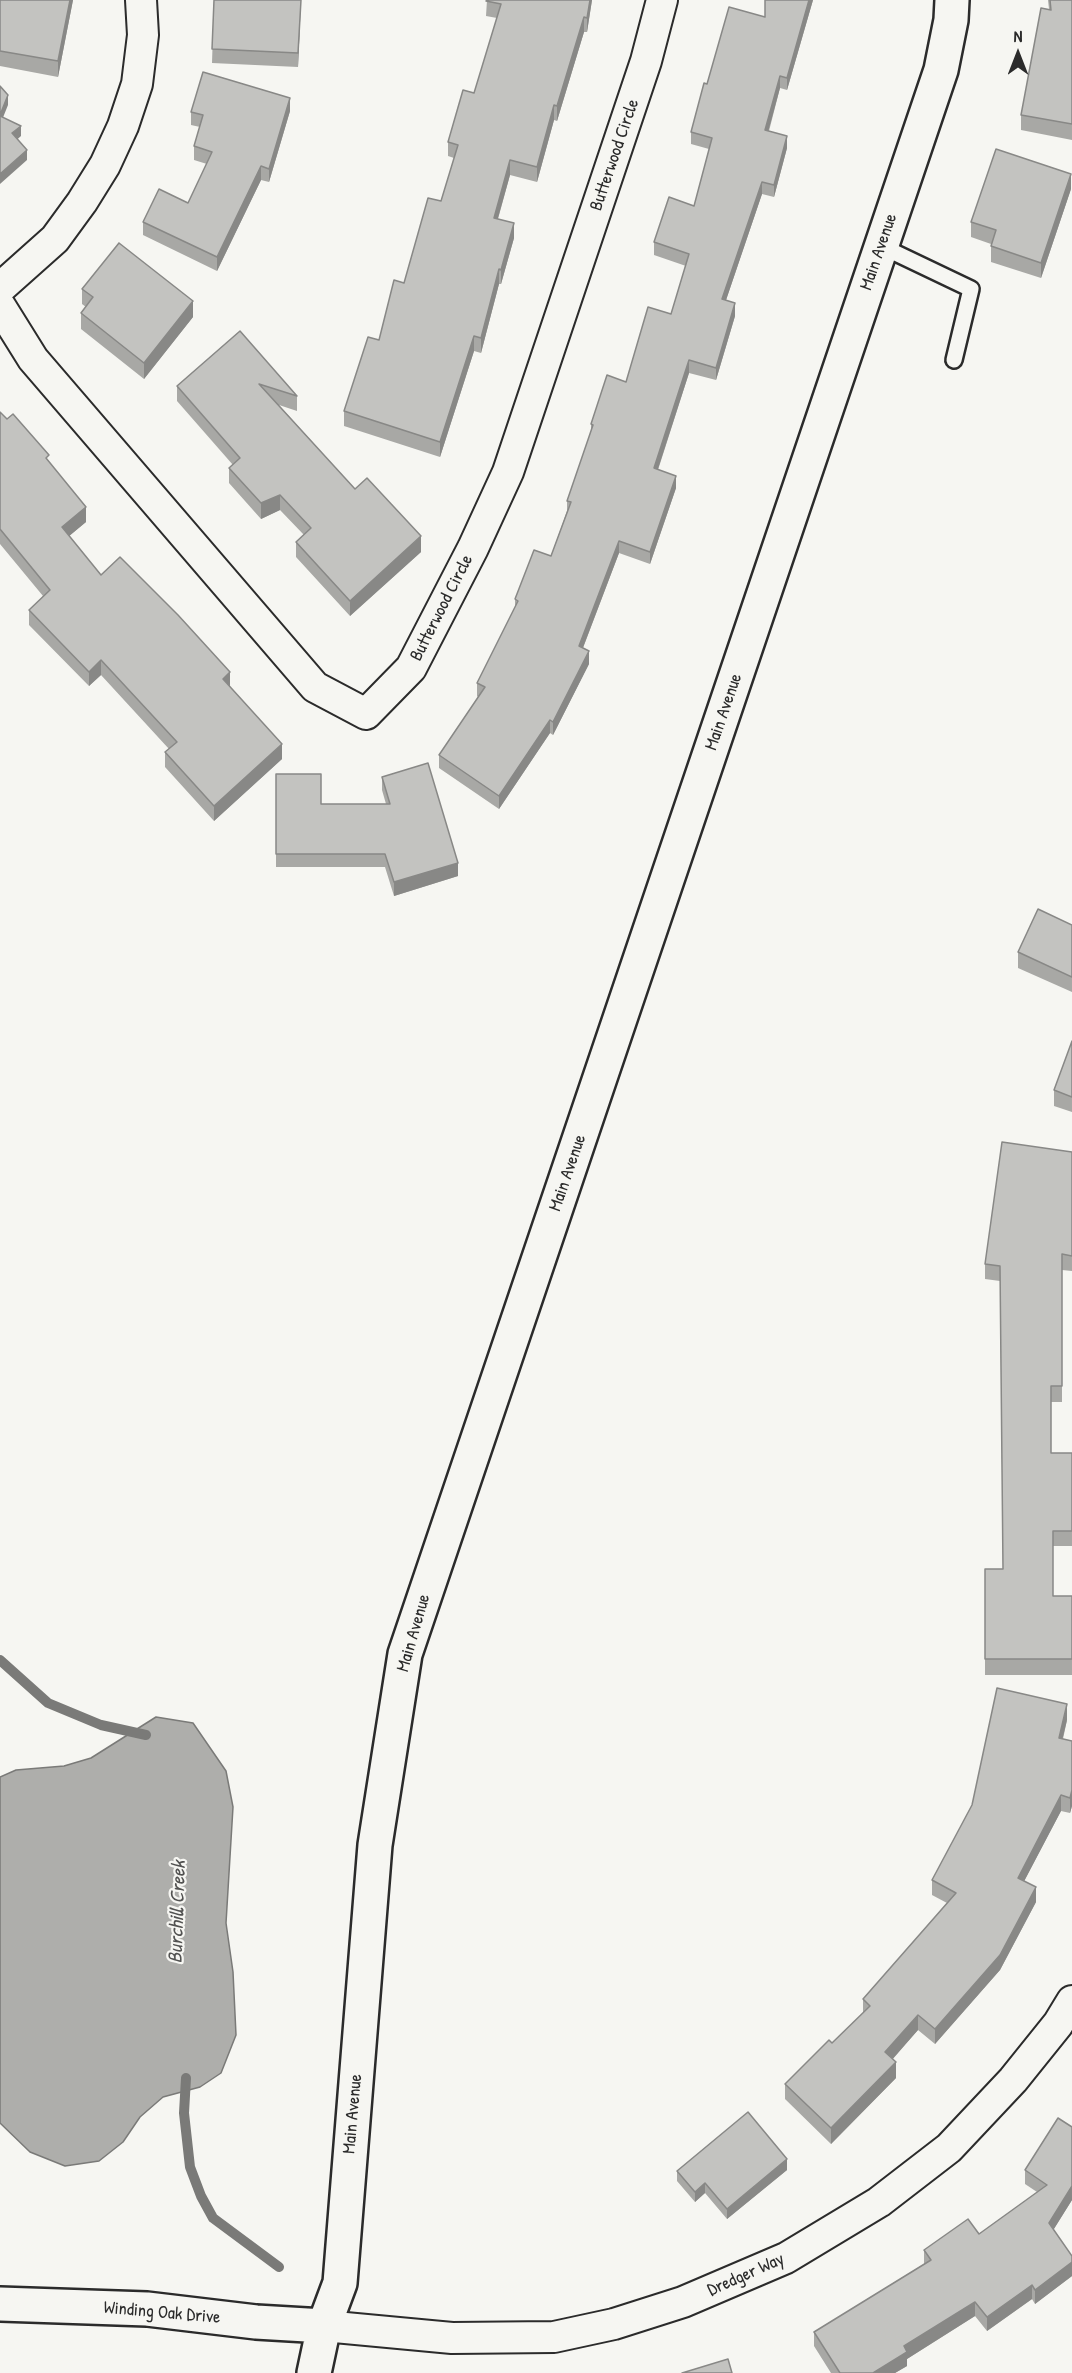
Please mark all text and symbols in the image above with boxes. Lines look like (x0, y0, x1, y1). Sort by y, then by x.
north arrow (988, 24, 1048, 84)
text: N (1014, 25, 1022, 47)
street label: Butterwood Circle (586, 96, 644, 214)
street label: Main Avenue (856, 211, 902, 293)
street label: Butterwood Circle (406, 551, 478, 665)
street label: Main Avenue (701, 671, 747, 753)
street label: Main Avenue (545, 1132, 591, 1214)
street label: Main Avenue (393, 1592, 435, 1674)
water label: Burchill Creek (164, 1860, 192, 1964)
street label: Main Avenue (339, 2073, 367, 2155)
street label: Dredger Way (704, 2249, 788, 2301)
street label: Winding Oak Drive (103, 2297, 221, 2329)

